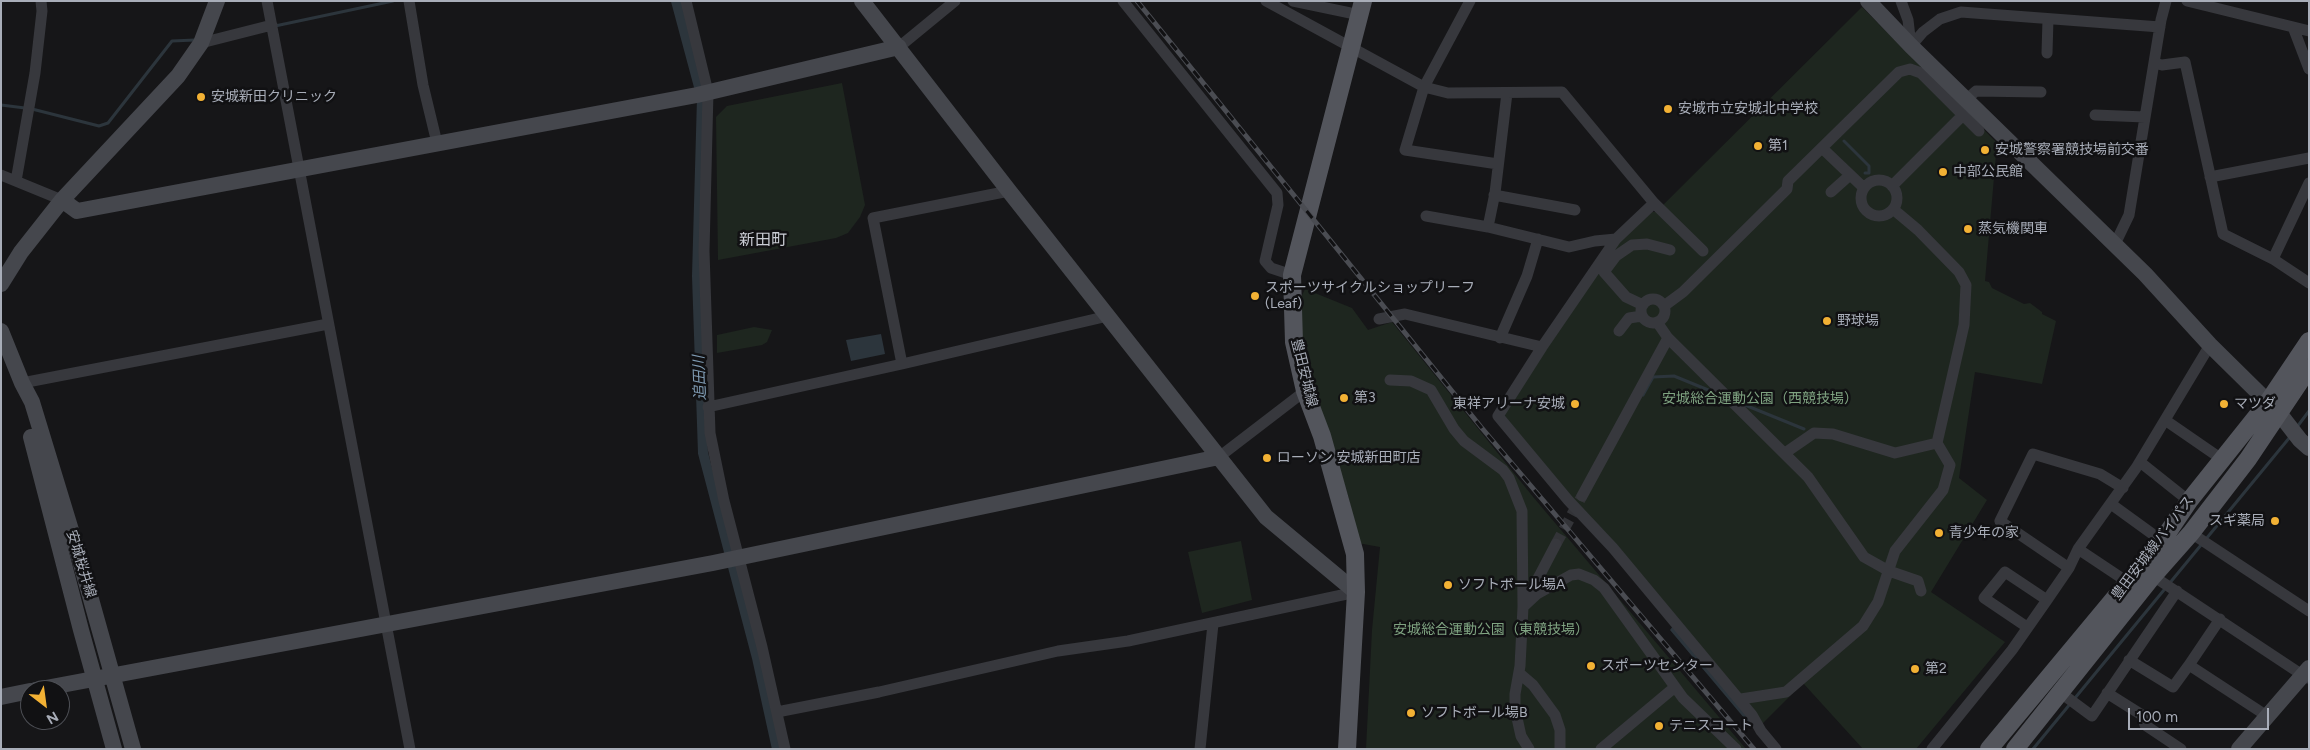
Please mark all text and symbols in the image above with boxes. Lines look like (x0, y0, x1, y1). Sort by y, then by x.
place label: 安城新田クリニック (211, 89, 337, 105)
marker: 安城新田クリニック (195, 91, 207, 103)
place label: 安城市立安城北中学校 (1678, 101, 1818, 117)
marker: 安城市立安城北中学校 (1662, 103, 1674, 115)
place label: 第1 (1768, 138, 1788, 154)
marker: 第1 (1752, 140, 1764, 152)
place label: 安城警察署競技場前交番 (1995, 142, 2149, 158)
marker: 安城警察署競技場前交番 (1979, 144, 1991, 156)
place label: 中部公民館 (1953, 164, 2023, 180)
marker: 中部公民館 (1937, 166, 1949, 178)
place label: 蒸気機関車 (1978, 221, 2048, 237)
marker: 蒸気機関車 (1962, 223, 1974, 235)
district label: 新田町 (739, 230, 787, 250)
place label: スポーツサイクルショップリーフ (Leaf) (1265, 280, 1475, 312)
marker: スポーツサイクルショップリーフ (Leaf) (1249, 290, 1261, 302)
place label: 野球場 (1837, 313, 1879, 329)
marker: 野球場 (1821, 315, 1833, 327)
street label: 豊田安城線 (1287, 337, 1321, 409)
water label: 追田川 (690, 355, 710, 401)
place label: 第3 (1354, 390, 1376, 406)
park label: 安城総合運動公園（西競技場） (1662, 391, 1858, 407)
marker: 第3 (1338, 392, 1350, 404)
place label: 東祥アリーナ安城 (1453, 396, 1565, 412)
place label: マツダ (2234, 396, 2276, 412)
marker: 東祥アリーナ安城 (1569, 398, 1581, 410)
marker: マツダ (2218, 398, 2230, 410)
place label: ローソン 安城新田町店 (1277, 450, 1420, 466)
marker: ローソン 安城新田町店 (1261, 452, 1273, 464)
street label: 豊田安城線バイパス (2108, 493, 2198, 603)
place label: スギ薬局 (2209, 513, 2265, 529)
marker: スギ薬局 (2269, 515, 2281, 527)
place label: 青少年の家 (1949, 525, 2019, 541)
marker: 青少年の家 (1933, 527, 1945, 539)
street label: 安城桜井線 (63, 528, 99, 600)
place label: ソフトボール場A (1458, 577, 1565, 593)
marker: ソフトボール場A (1442, 579, 1454, 591)
park label: 安城総合運動公園（東競技場） (1393, 622, 1589, 638)
place label: スポーツセンター (1601, 658, 1713, 674)
marker: スポーツセンター (1585, 660, 1597, 672)
place label: 第2 (1925, 661, 1947, 677)
marker: 第2 (1909, 663, 1921, 675)
north arrow (20, 680, 70, 730)
scale bar (2130, 698, 2271, 730)
place label: ソフトボール場B (1421, 705, 1528, 721)
text: N (43, 707, 61, 728)
marker: ソフトボール場B (1405, 707, 1417, 719)
text: 100 m (2136, 708, 2178, 726)
place label: テニスコート (1669, 718, 1753, 734)
marker: テニスコート (1653, 720, 1665, 732)

